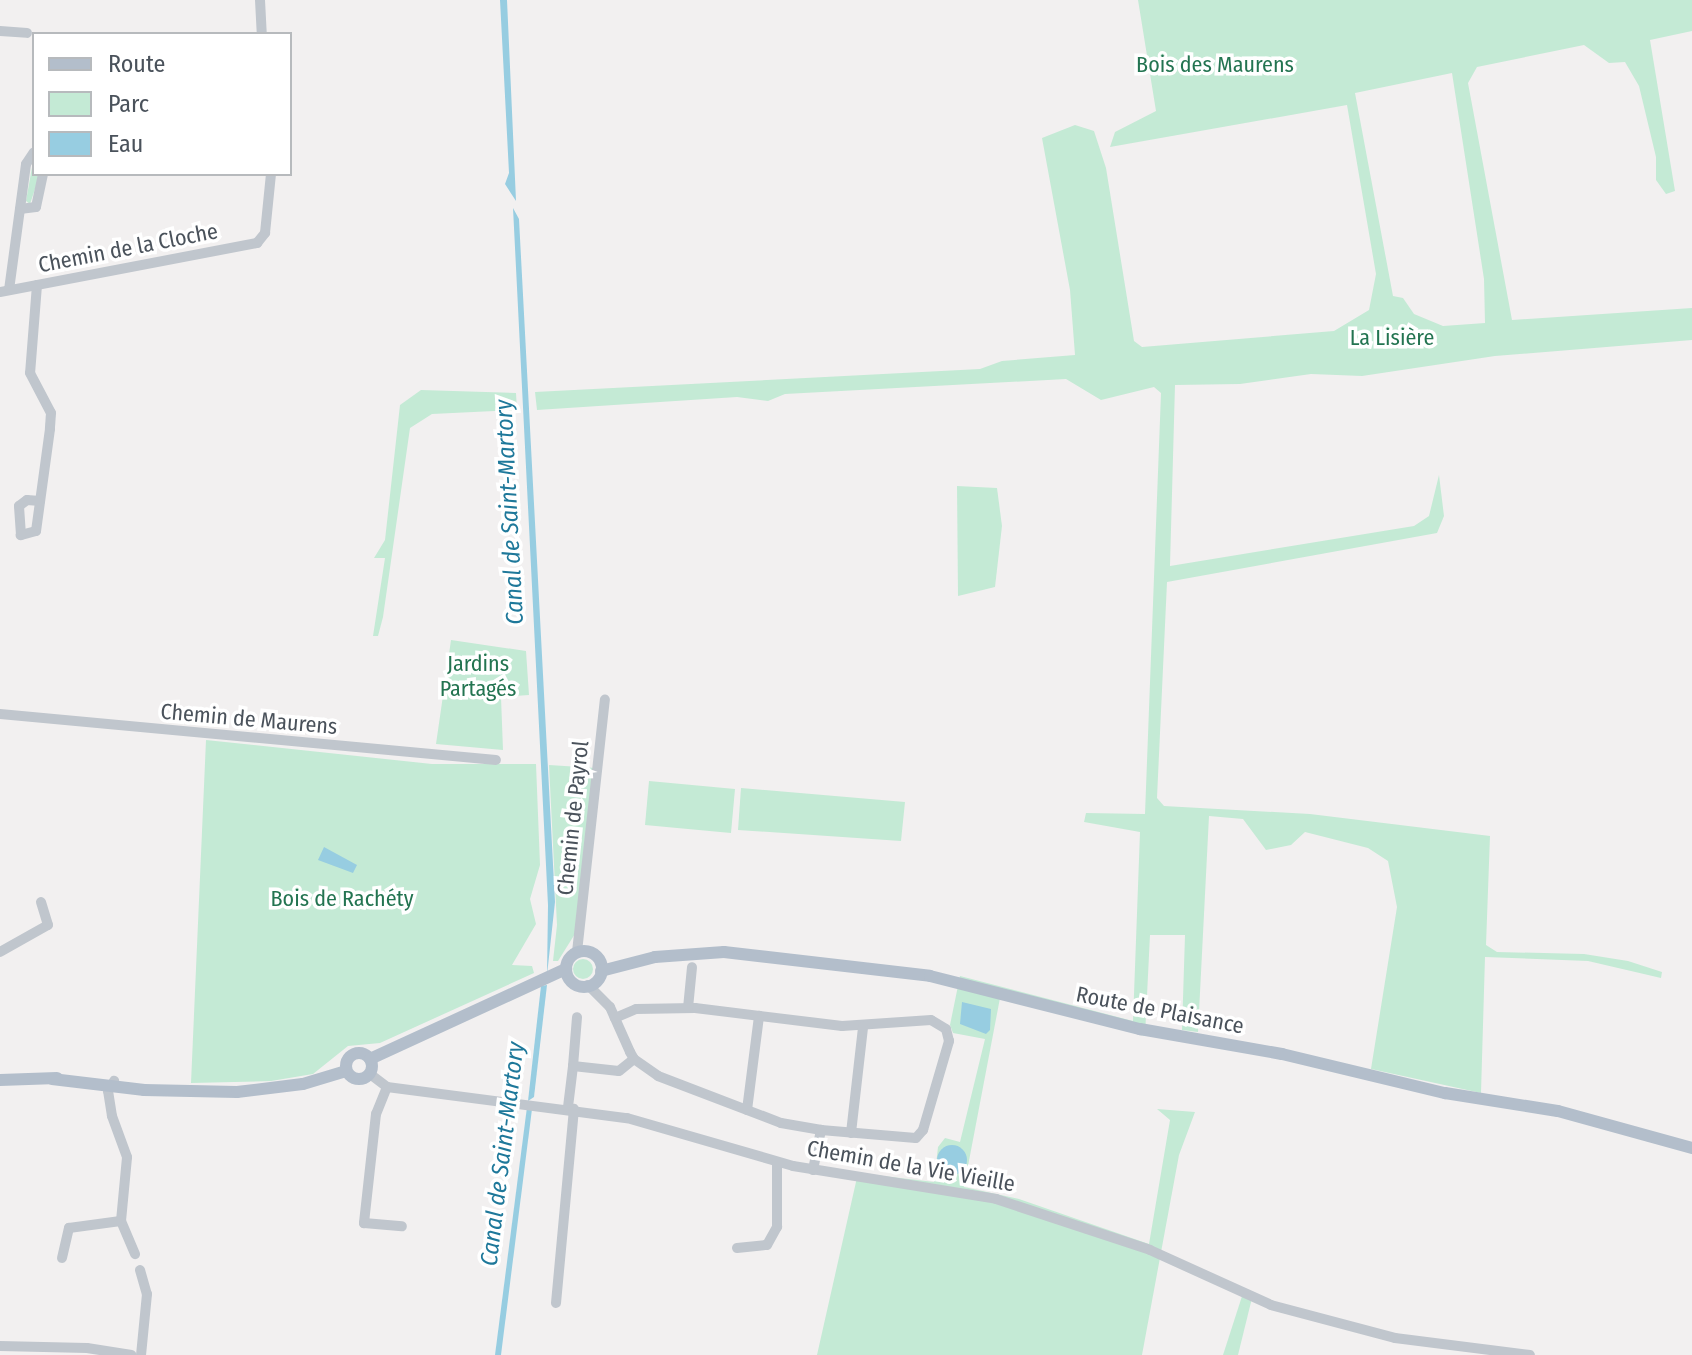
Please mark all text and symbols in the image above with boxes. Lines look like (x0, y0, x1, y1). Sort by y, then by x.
legend (32, 32, 292, 176)
text: Route (108, 50, 165, 78)
park label: Bois des Maurens (1136, 52, 1294, 78)
text: Parc (108, 90, 149, 118)
text: Eau (108, 130, 143, 158)
street label: Chemin de la Cloche (36, 218, 220, 278)
park label: La Lisière (1350, 325, 1434, 351)
water label: Canal de Saint-Martory (490, 399, 530, 625)
park label: Jardins Partagés (440, 650, 516, 702)
street label: Chemin de Maurens (160, 698, 338, 740)
street label: Chemin de Payrol (552, 739, 594, 897)
park label: Bois de Rachéty (271, 886, 413, 912)
street label: Route de Plaisance (1074, 981, 1246, 1039)
water label: Canal de Saint-Martory (475, 1040, 531, 1268)
street label: Chemin de la Vie Vieille (805, 1135, 1017, 1197)

